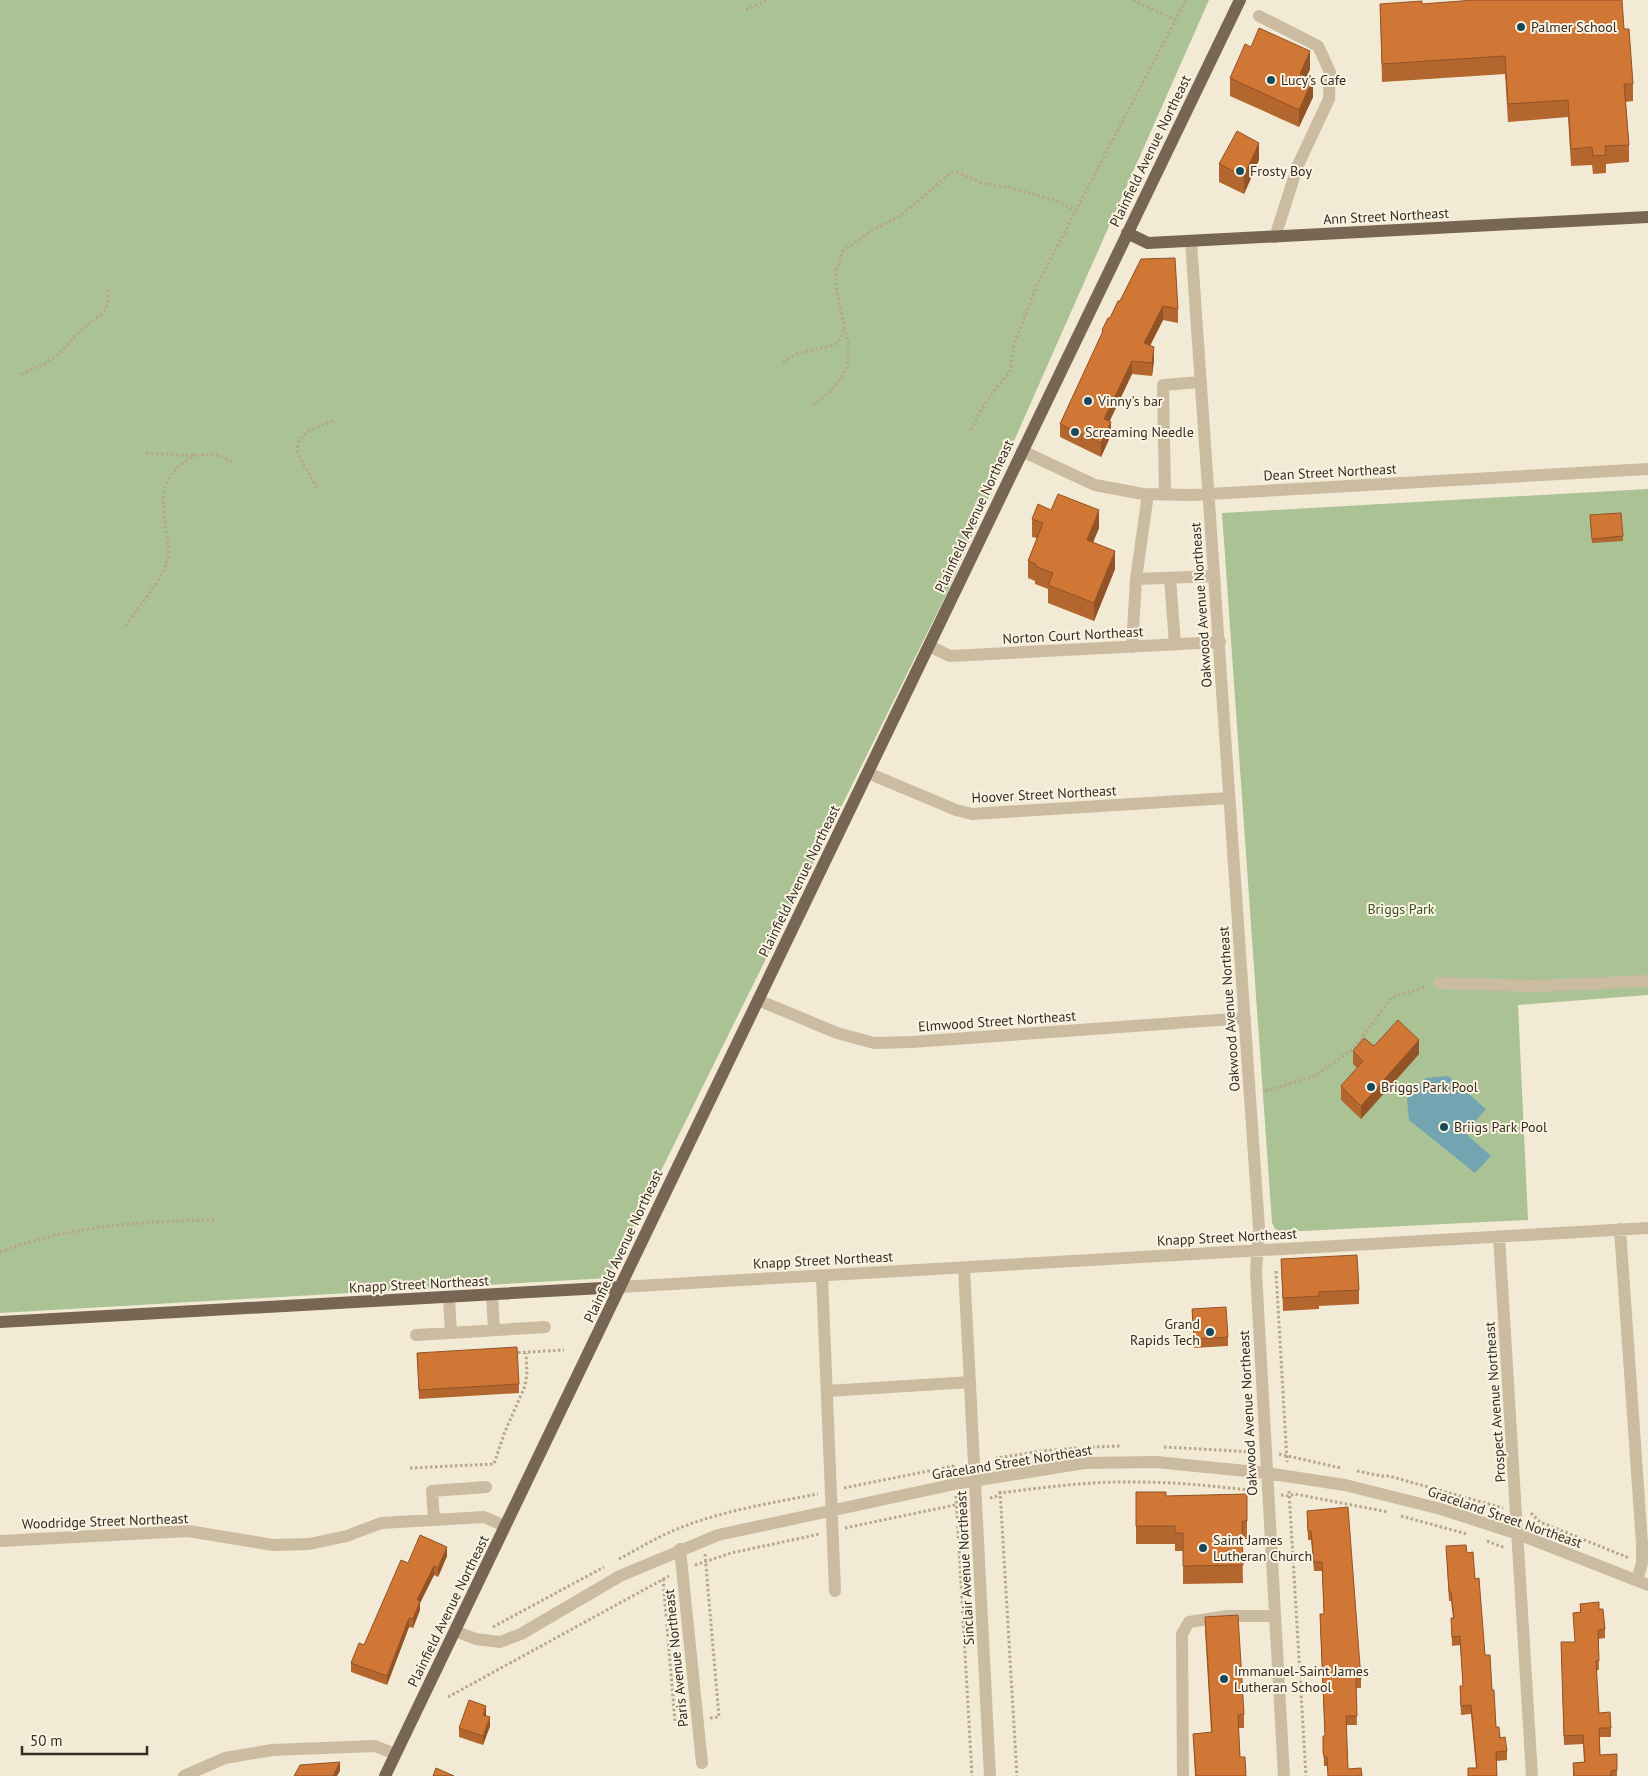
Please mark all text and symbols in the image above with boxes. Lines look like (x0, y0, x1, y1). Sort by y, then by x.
place label: Palmer School (1531, 18, 1617, 36)
marker: Palmer School (1515, 21, 1527, 33)
place label: Lucy's Cafe (1281, 71, 1346, 89)
street label: Plainfield Avenue Northeast (1105, 72, 1195, 230)
marker: Lucy's Cafe (1265, 74, 1277, 86)
place label: Frosty Boy (1250, 162, 1312, 180)
marker: Frosty Boy (1234, 165, 1246, 177)
street label: Ann Street Northeast (1323, 204, 1450, 228)
place label: Vinny's bar (1097, 392, 1163, 410)
marker: Vinny's bar (1082, 395, 1094, 407)
place label: Screaming Needle (1085, 423, 1194, 441)
marker: Screaming Needle (1069, 426, 1081, 438)
street label: Plainfield Avenue Northeast (931, 437, 1017, 595)
street label: Dean Street Northeast (1263, 460, 1397, 484)
street label: Oakwood Avenue Northeast (1186, 521, 1216, 688)
street label: Norton Court Northeast (1002, 622, 1144, 648)
street label: Hoover Street Northeast (971, 781, 1117, 807)
street label: Plainfield Avenue Northeast (754, 802, 844, 960)
park label: Briggs Park (1367, 900, 1435, 918)
street label: Oakwood Avenue Northeast (1214, 925, 1244, 1092)
street label: Elmwood Street Northeast (918, 1006, 1077, 1035)
place label: Briggs Park Pool (1381, 1078, 1478, 1096)
marker: Briggs Park Pool (1365, 1081, 1377, 1093)
place label: Briigs Park Pool (1454, 1118, 1547, 1136)
marker: Briigs Park Pool (1438, 1121, 1450, 1133)
street label: Plainfield Avenue Northeast (580, 1167, 666, 1325)
street label: Knapp Street Northeast (1156, 1224, 1298, 1250)
street label: Knapp Street Northeast (752, 1247, 894, 1273)
street label: Knapp Street Northeast (348, 1271, 490, 1297)
place label: Grand Rapids Tech (1130, 1315, 1200, 1349)
street label: Prospect Avenue Northeast (1480, 1321, 1510, 1483)
marker: Grand Rapids Tech (1204, 1326, 1216, 1338)
street label: Oakwood Avenue Northeast (1235, 1329, 1261, 1496)
street label: Graceland Street Northeast (931, 1440, 1094, 1484)
street label: Graceland Street Northeast (1425, 1482, 1585, 1552)
street label: Sinclair Avenue Northeast (952, 1490, 978, 1646)
street label: Woodridge Street Northeast (21, 1509, 189, 1533)
place label: Saint James Lutheran Church (1213, 1531, 1312, 1565)
street label: Plainfield Avenue Northeast (403, 1532, 493, 1690)
marker: Saint James Lutheran Church (1197, 1542, 1209, 1554)
street label: Paris Avenue Northeast (660, 1588, 692, 1728)
place label: Immanuel-Saint James Lutheran School (1234, 1662, 1369, 1696)
marker: Immanuel-Saint James Lutheran School (1218, 1673, 1230, 1685)
scale bar (22, 1724, 148, 1756)
text: 50 m (30, 1731, 63, 1750)

